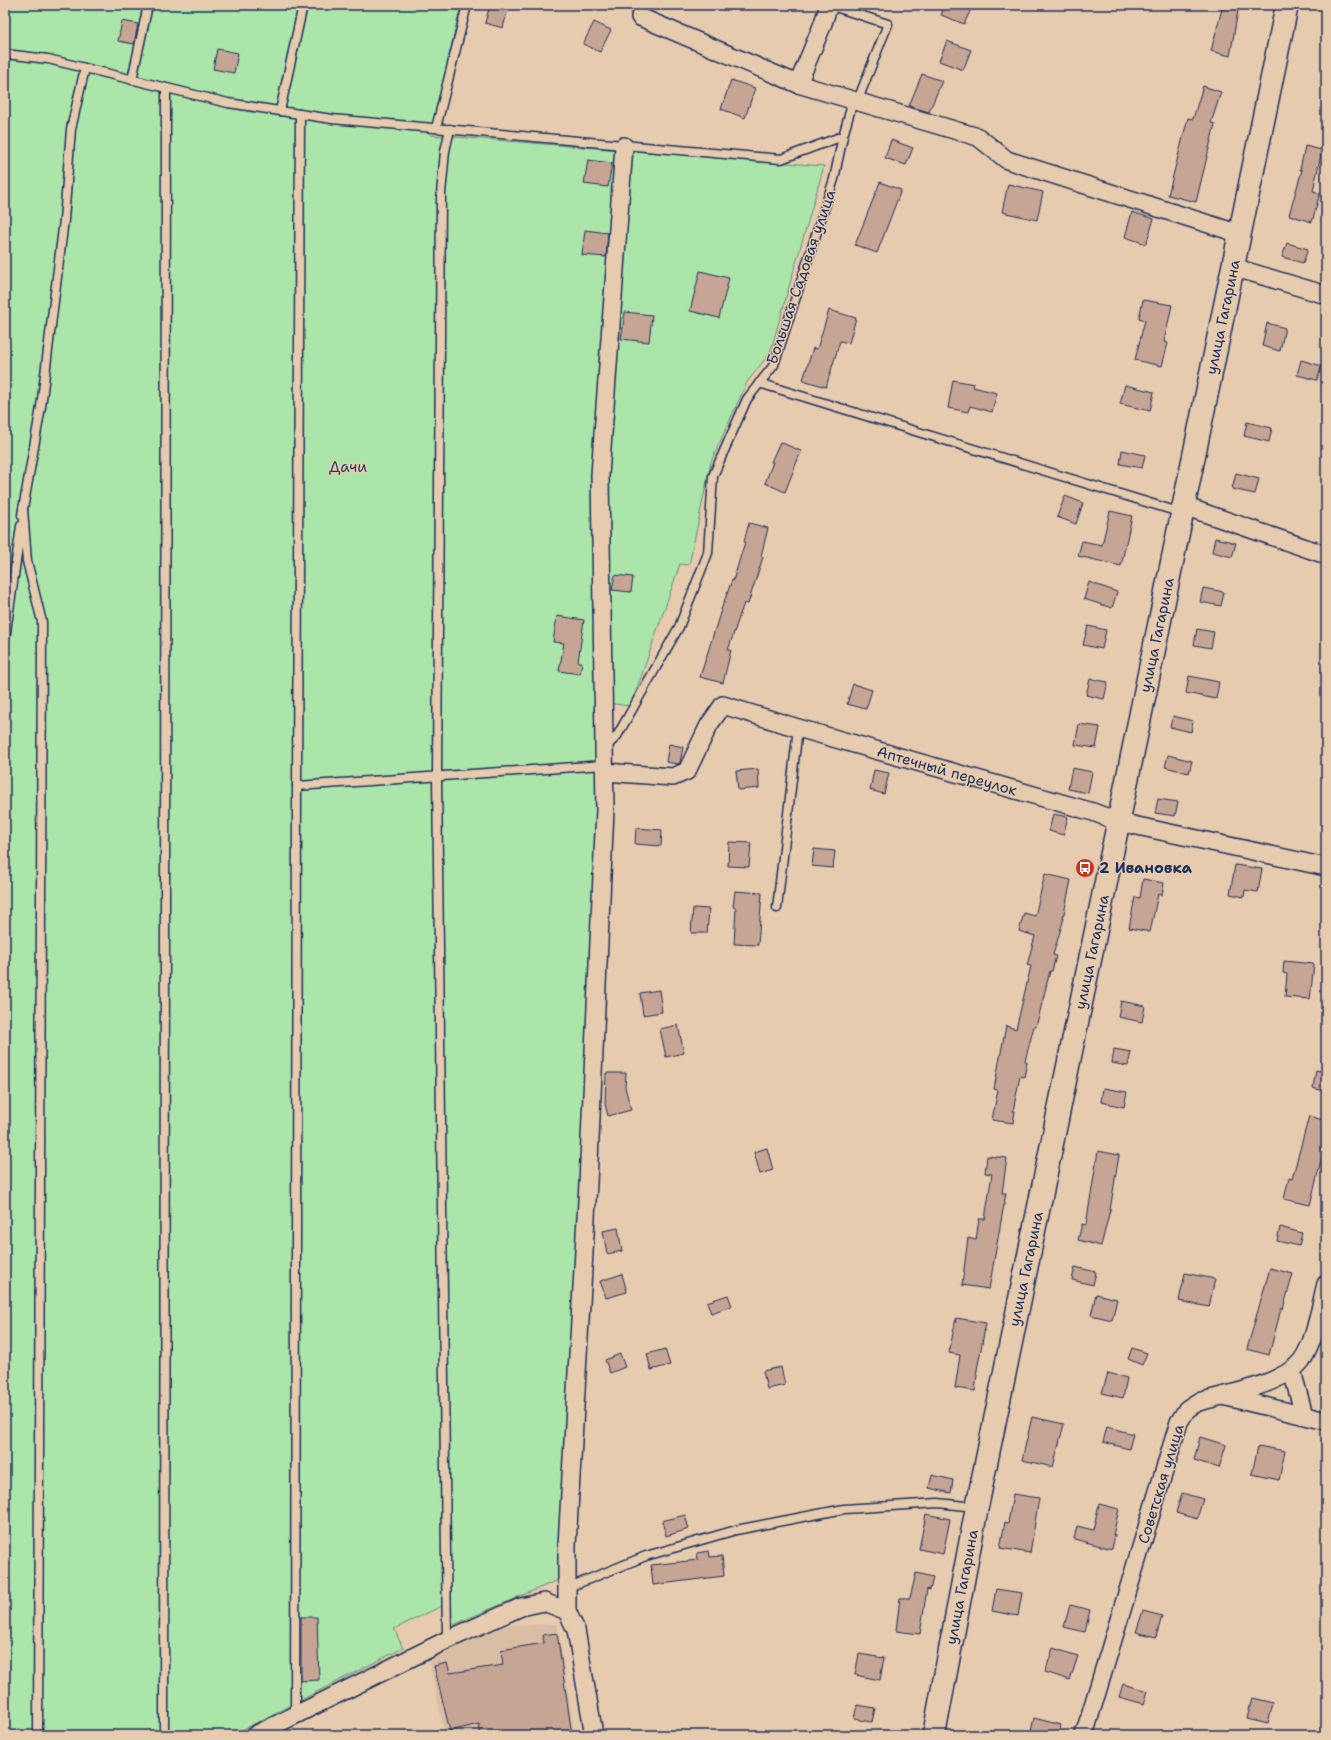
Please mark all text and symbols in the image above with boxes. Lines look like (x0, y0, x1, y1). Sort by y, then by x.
street label: Большая Садовая улица (762, 187, 840, 367)
street label: улица Гагарина (1201, 257, 1245, 376)
park label: Дачи (329, 457, 367, 477)
street label: улица Гагарина (1135, 575, 1179, 694)
street label: Аптечный переулок (875, 741, 1019, 801)
bus stop icon: 2 Ивановка (1074, 857, 1096, 879)
place label: 2 Ивановка (1099, 858, 1193, 878)
street label: улица Гагарина (1070, 892, 1114, 1011)
street label: улица Гагарина (1004, 1209, 1048, 1328)
street label: Советская улица (1133, 1421, 1189, 1546)
street label: улица Гагарина (941, 1527, 983, 1646)

